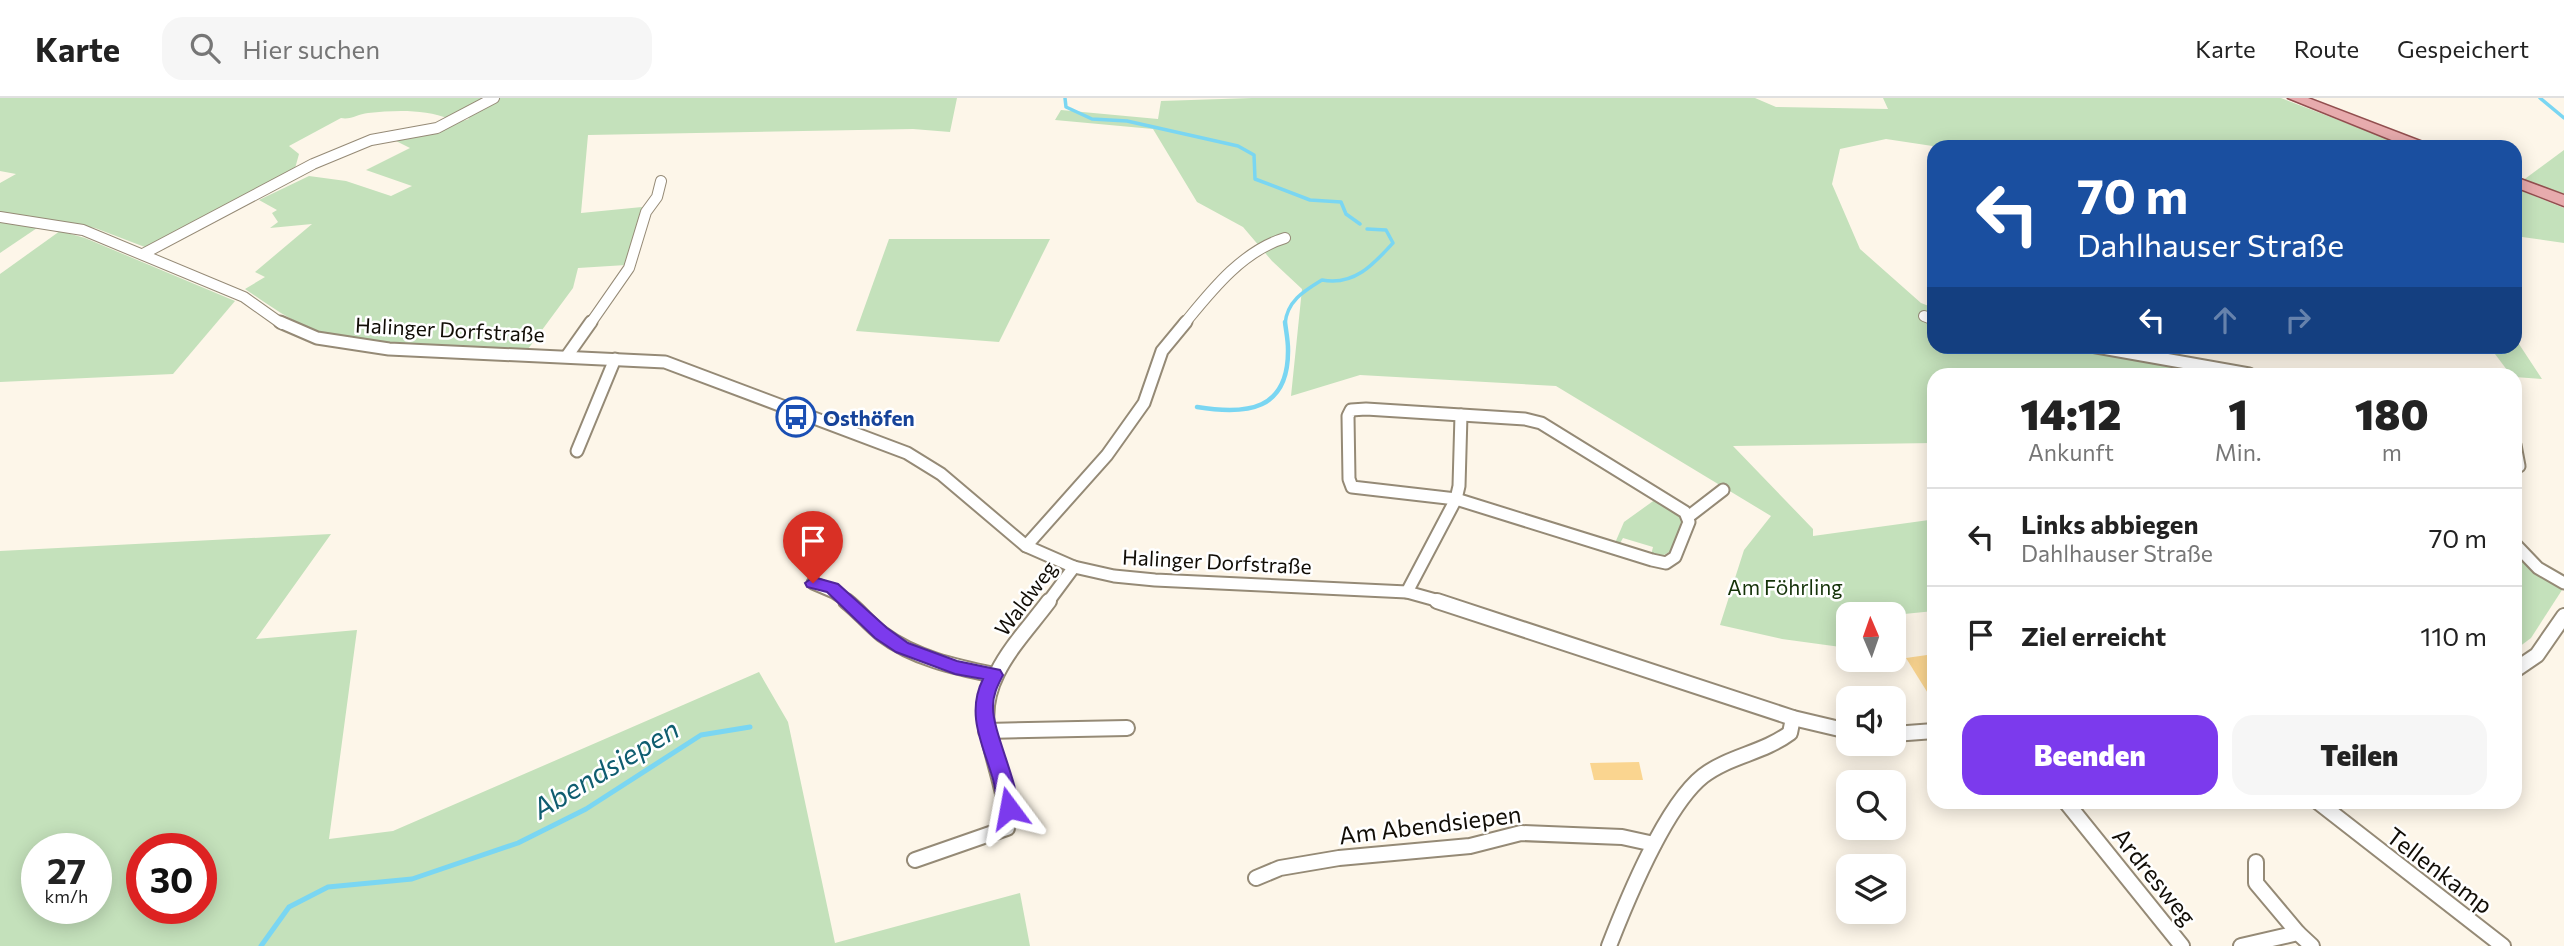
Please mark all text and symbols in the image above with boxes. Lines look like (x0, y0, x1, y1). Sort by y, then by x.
search box (162, 17, 652, 80)
text: Karte (35, 28, 120, 69)
icon: search (186, 29, 224, 67)
text: Hier suchen (242, 33, 380, 64)
text: Karte (2195, 34, 2256, 63)
text: Route (2294, 34, 2359, 63)
text: Gespeichert (2397, 34, 2529, 63)
text: 70 m (2077, 164, 2188, 224)
icon: left (1962, 168, 2053, 259)
text: Dahlhauser Straße (2077, 224, 2344, 264)
icon: left (2133, 301, 2171, 339)
icon: ahead (2206, 301, 2244, 339)
icon: right (2279, 301, 2317, 339)
street label: Halinger Dorfstraße (355, 312, 545, 346)
text: 14:12 (2020, 387, 2122, 439)
text: 1 (2228, 387, 2248, 439)
text: 180 (2355, 387, 2429, 439)
bus stop icon: Osthöfen (775, 396, 817, 438)
place label: Osthöfen (823, 405, 915, 430)
text: Ankunft (2028, 438, 2114, 466)
text: Min. (2215, 438, 2261, 466)
text: m (2382, 438, 2402, 466)
text: Links abbiegen (2021, 508, 2199, 539)
pin (783, 511, 843, 583)
icon: left (1962, 518, 2000, 556)
icon: arrive (794, 522, 832, 560)
text: 70 m (2429, 522, 2487, 553)
text: Dahlhauser Straße (2021, 539, 2213, 567)
street label: Halinger Dorfstraße (1122, 544, 1312, 578)
street label: Waldweg (989, 555, 1061, 641)
park label: Am Föhrling (1727, 574, 1843, 599)
north arrow (1836, 602, 1906, 672)
map controls (1836, 602, 1906, 924)
icon: arrive (1962, 616, 2000, 654)
text: Ziel erreicht (2021, 620, 2166, 651)
text: 110 m (2420, 620, 2487, 651)
button: sound (1836, 686, 1906, 756)
water label: Abendsiepen (525, 711, 684, 826)
button: Beenden (1962, 715, 2218, 795)
button: Teilen (2232, 715, 2487, 795)
button: search (1836, 770, 1906, 840)
position arrow (972, 771, 1046, 845)
street label: Am Abendsiepen (1337, 798, 1523, 850)
street label: Tellenkamp (2381, 821, 2499, 919)
street label: Ardresweg (2107, 822, 2203, 930)
speed limit sign: 30 (126, 833, 217, 924)
text: 27 (47, 848, 86, 891)
button: layers (1836, 854, 1906, 924)
text: km/h (45, 885, 88, 907)

